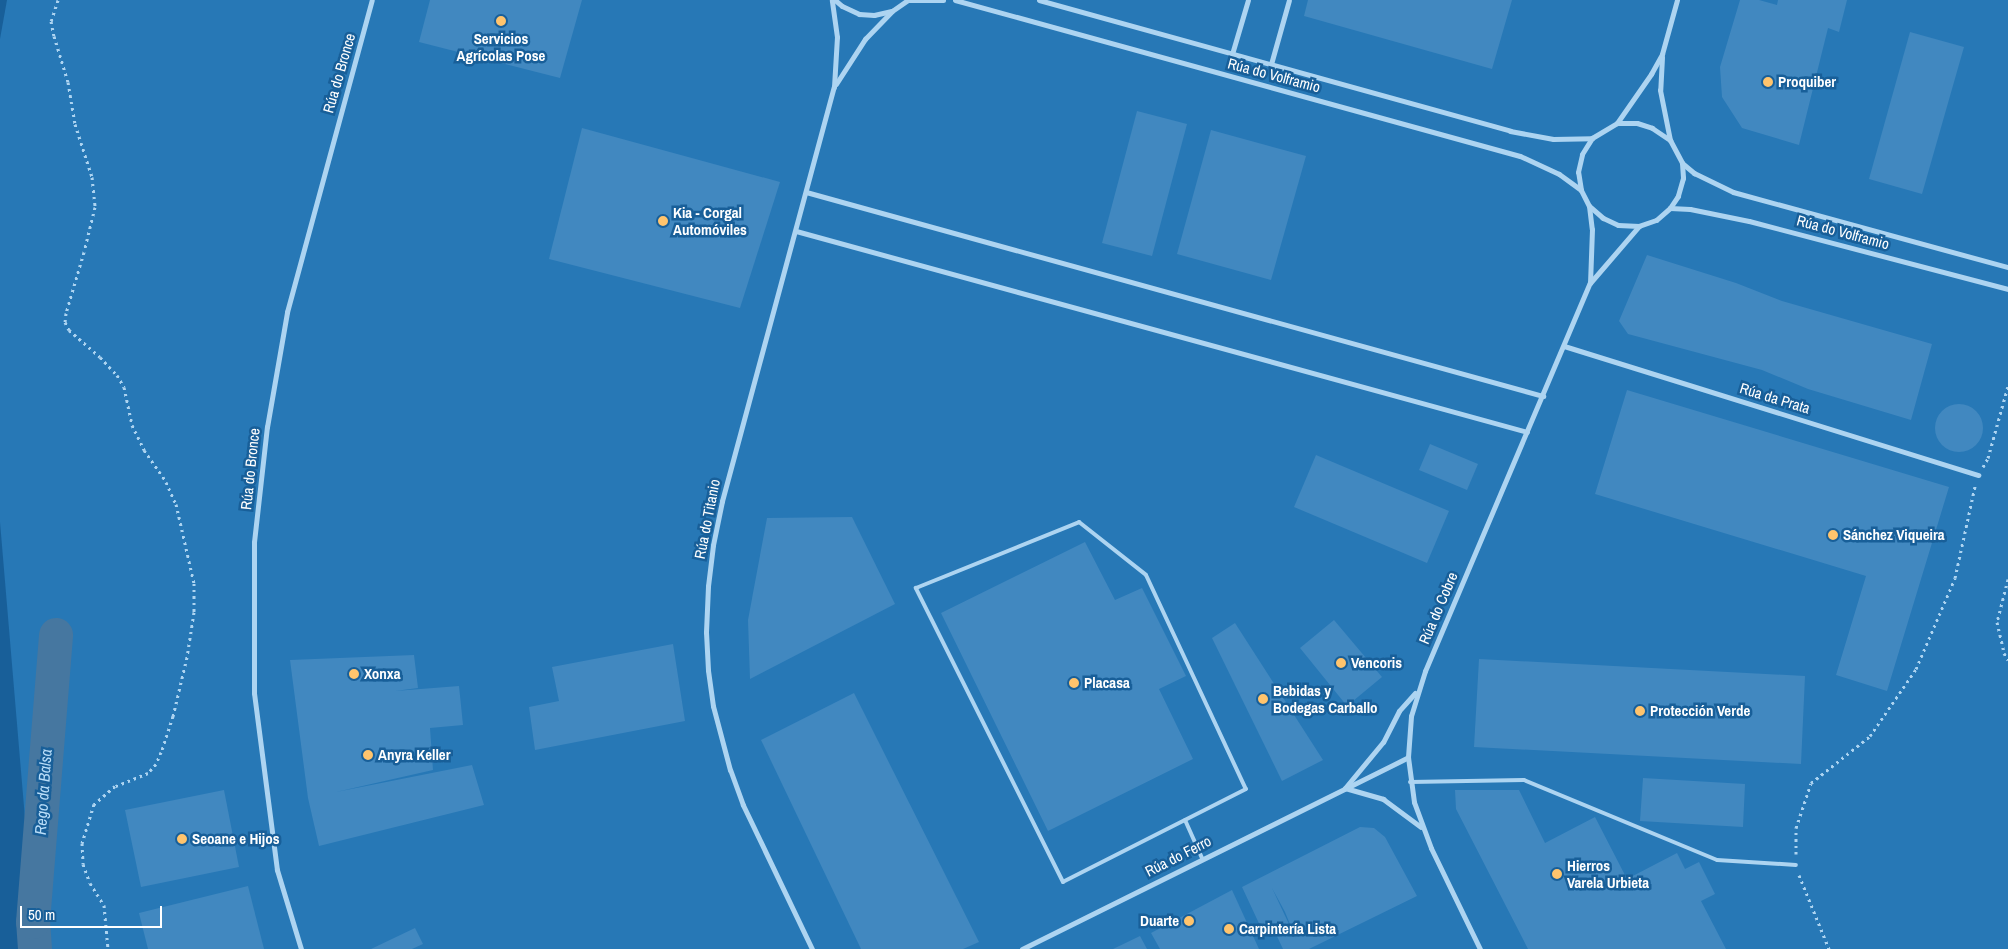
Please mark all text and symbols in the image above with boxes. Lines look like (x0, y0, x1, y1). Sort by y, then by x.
marker: Servicios Agrícolas Pose (495, 15, 507, 27)
place label: Servicios Agrícolas Pose (457, 29, 545, 64)
street label: Rúa do Bronce (319, 31, 359, 115)
street label: Rúa do Volframio (1226, 54, 1322, 96)
place label: Proquiber (1778, 73, 1836, 91)
marker: Proquiber (1762, 76, 1774, 88)
place label: Kia - Corgal Automóviles (673, 203, 747, 238)
street label: Rúa do Volframio (1795, 211, 1891, 253)
marker: Kia - Corgal Automóviles (657, 215, 669, 227)
street label: Rúa da Prata (1738, 379, 1812, 417)
street label: Rúa do Bronce (237, 427, 263, 511)
street label: Rúa do Titanio (690, 477, 724, 561)
place label: Sánchez Viqueira (1843, 526, 1945, 544)
marker: Sánchez Viqueira (1827, 529, 1839, 541)
street label: Rúa do Cobre (1415, 569, 1461, 647)
place label: Vencoris (1351, 654, 1402, 672)
marker: Vencoris (1335, 657, 1347, 669)
place label: Xonxa (364, 665, 400, 683)
marker: Xonxa (348, 668, 360, 680)
place label: Placasa (1084, 674, 1130, 692)
marker: Placasa (1068, 677, 1080, 689)
place label: Bebidas y Bodegas Carballo (1273, 681, 1378, 716)
marker: Bebidas y Bodegas Carballo (1257, 693, 1269, 705)
place label: Protección Verde (1650, 702, 1750, 720)
marker: Protección Verde (1634, 705, 1646, 717)
place label: Anyra Keller (378, 746, 450, 764)
water label: Rego da Balsa (30, 748, 56, 836)
marker: Anyra Keller (362, 749, 374, 761)
place label: Seoane e Hijos (192, 830, 280, 848)
street label: Rúa do Ferro (1142, 832, 1214, 880)
marker: Seoane e Hijos (176, 833, 188, 845)
place label: Hierros Varela Urbieta (1567, 856, 1649, 891)
marker: Hierros Varela Urbieta (1551, 868, 1563, 880)
scale bar (22, 896, 165, 928)
text: 50 m (28, 904, 55, 925)
place label: Duarte (1140, 912, 1179, 930)
marker: Duarte (1183, 915, 1195, 927)
place label: Carpintería Lista (1239, 920, 1336, 938)
marker: Carpintería Lista (1223, 923, 1235, 935)

